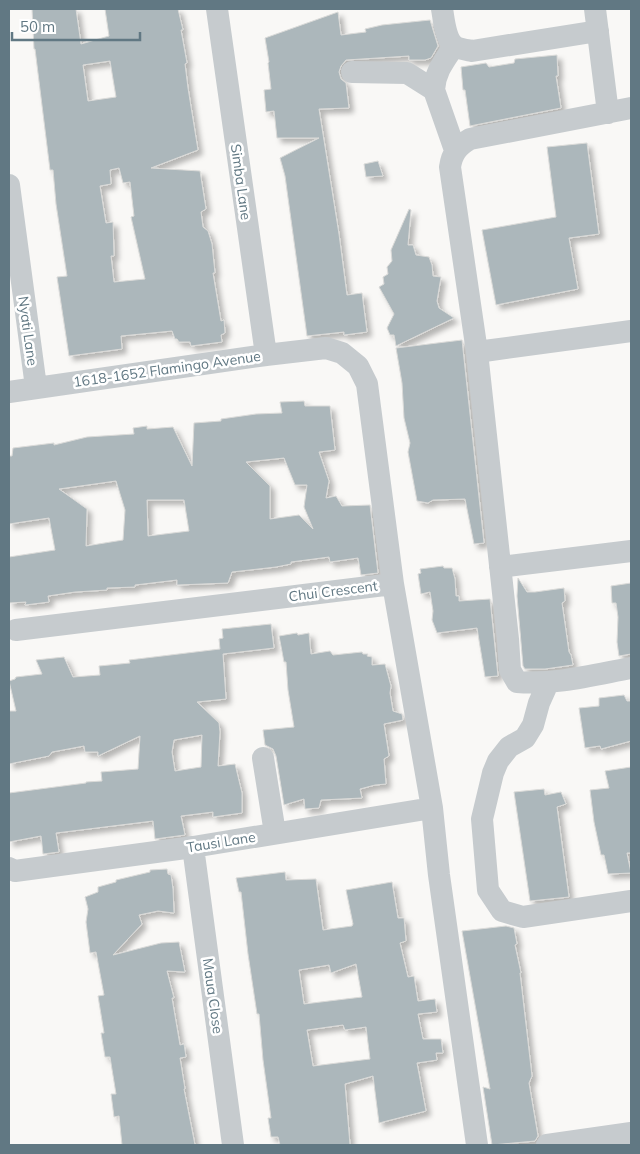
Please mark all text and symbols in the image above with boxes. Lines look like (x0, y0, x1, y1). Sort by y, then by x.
scale bar (12, 10, 140, 42)
text: 50 m (20, 17, 55, 36)
street label: Simba Lane (227, 143, 255, 221)
street label: Nyati Lane (14, 295, 42, 367)
street label: 1618-1652 Flamingo Avenue (72, 347, 262, 391)
street label: Chui Crescent (287, 577, 379, 605)
street label: Tausi Lane (185, 828, 257, 856)
street label: Maua Close (199, 957, 227, 1035)

